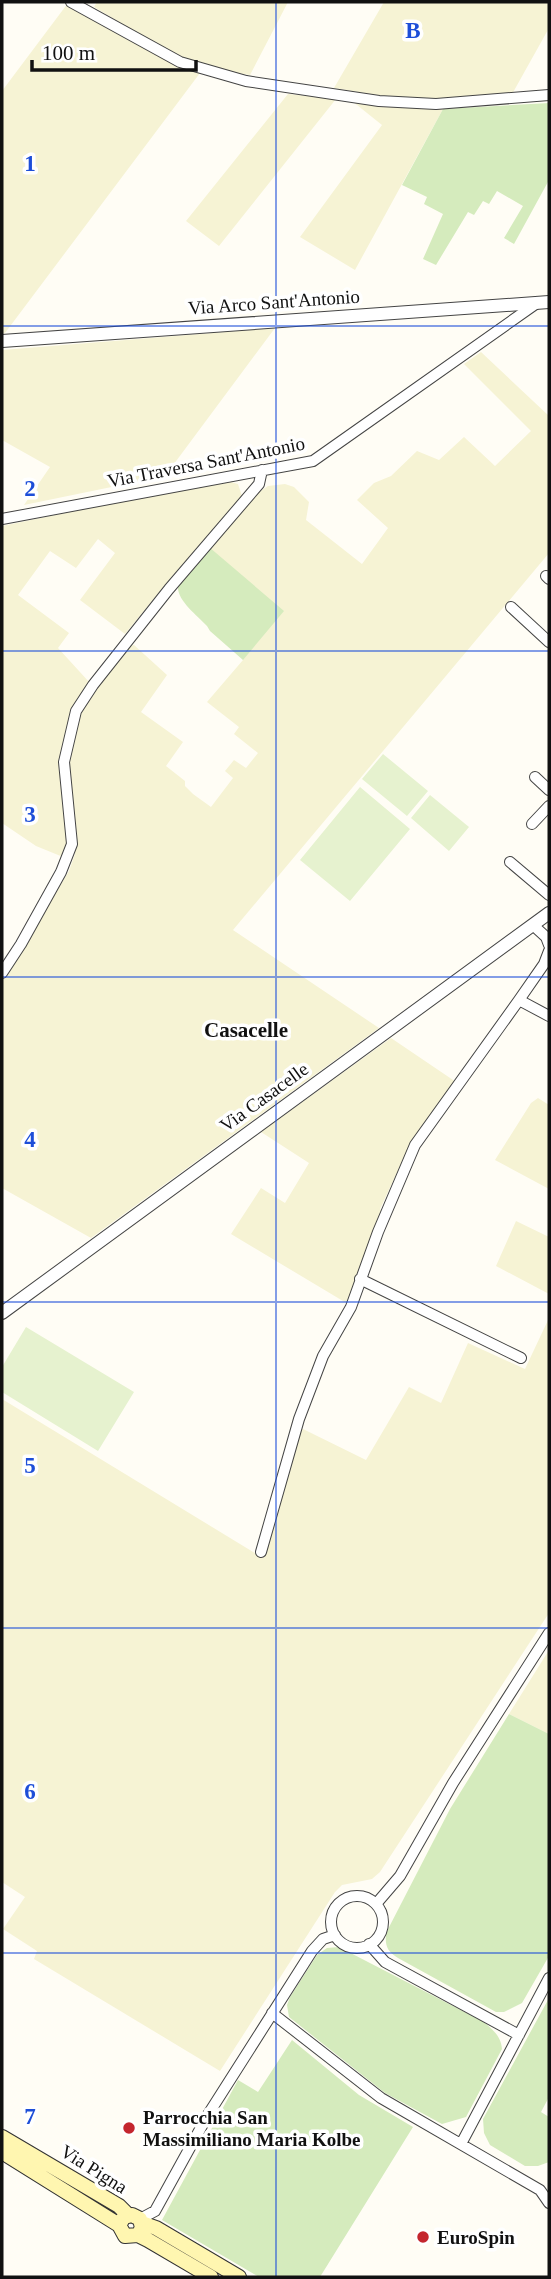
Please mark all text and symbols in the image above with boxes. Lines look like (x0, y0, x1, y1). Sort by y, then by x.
text: B (405, 18, 421, 43)
scale bar (32, 28, 196, 72)
text: 100 m (42, 41, 95, 65)
text: 1 (24, 151, 36, 176)
street label: Via Arco Sant'Antonio (187, 286, 361, 318)
street label: Via Traversa Sant'Antonio (105, 433, 307, 491)
text: 2 (24, 476, 36, 501)
text: 3 (24, 802, 36, 827)
district label: Casacelle (204, 1018, 288, 1042)
street label: Via Casacelle (216, 1058, 312, 1136)
text: 4 (24, 1127, 36, 1152)
text: 5 (24, 1453, 36, 1478)
text: 6 (24, 1779, 36, 1804)
text: 7 (24, 2104, 36, 2129)
place label: Parrocchia San Massimiliano Maria Kolbe (143, 2107, 360, 2150)
marker: Parrocchia San Massimiliano Maria Kolbe (121, 2120, 137, 2136)
street label: Via Pigna (57, 2140, 132, 2198)
place label: EuroSpin (437, 2227, 515, 2248)
marker: EuroSpin (415, 2229, 431, 2245)

